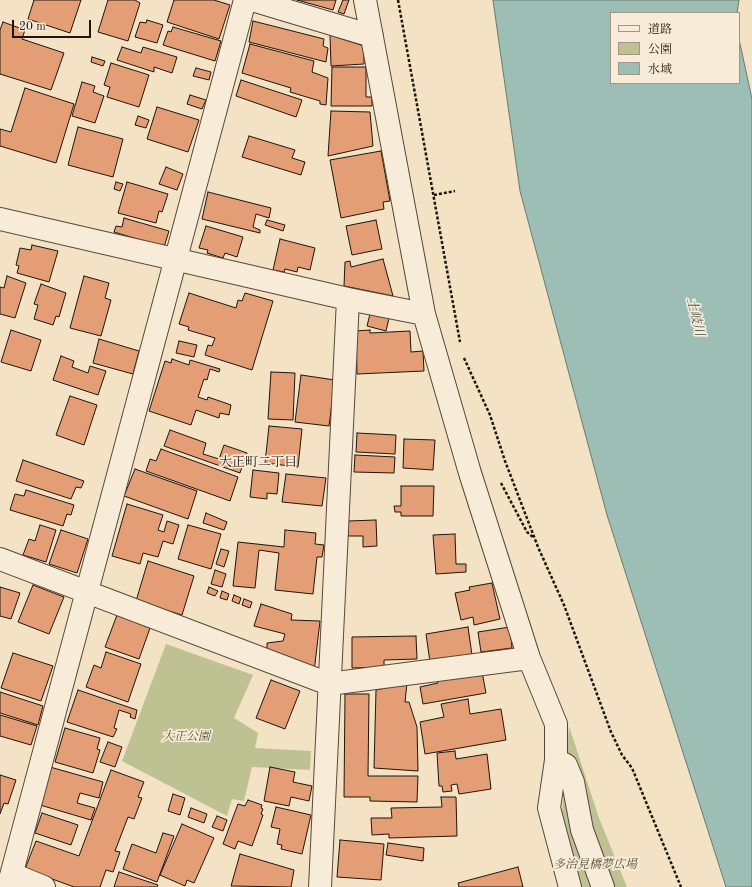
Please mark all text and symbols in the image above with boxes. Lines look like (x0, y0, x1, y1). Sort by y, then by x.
scale bar (14, 12, 93, 38)
legend (610, 12, 740, 84)
text: 20 m (19, 21, 46, 33)
text: 道路 (648, 24, 672, 36)
text: 公園 (648, 44, 672, 56)
text: 水域 (648, 64, 672, 76)
water label: 土岐川 (683, 296, 707, 338)
district label: 大正町二丁目 (219, 455, 297, 471)
park label: 大正公園 (162, 730, 210, 744)
park label: 多治見橋夢広場 (553, 858, 637, 872)

